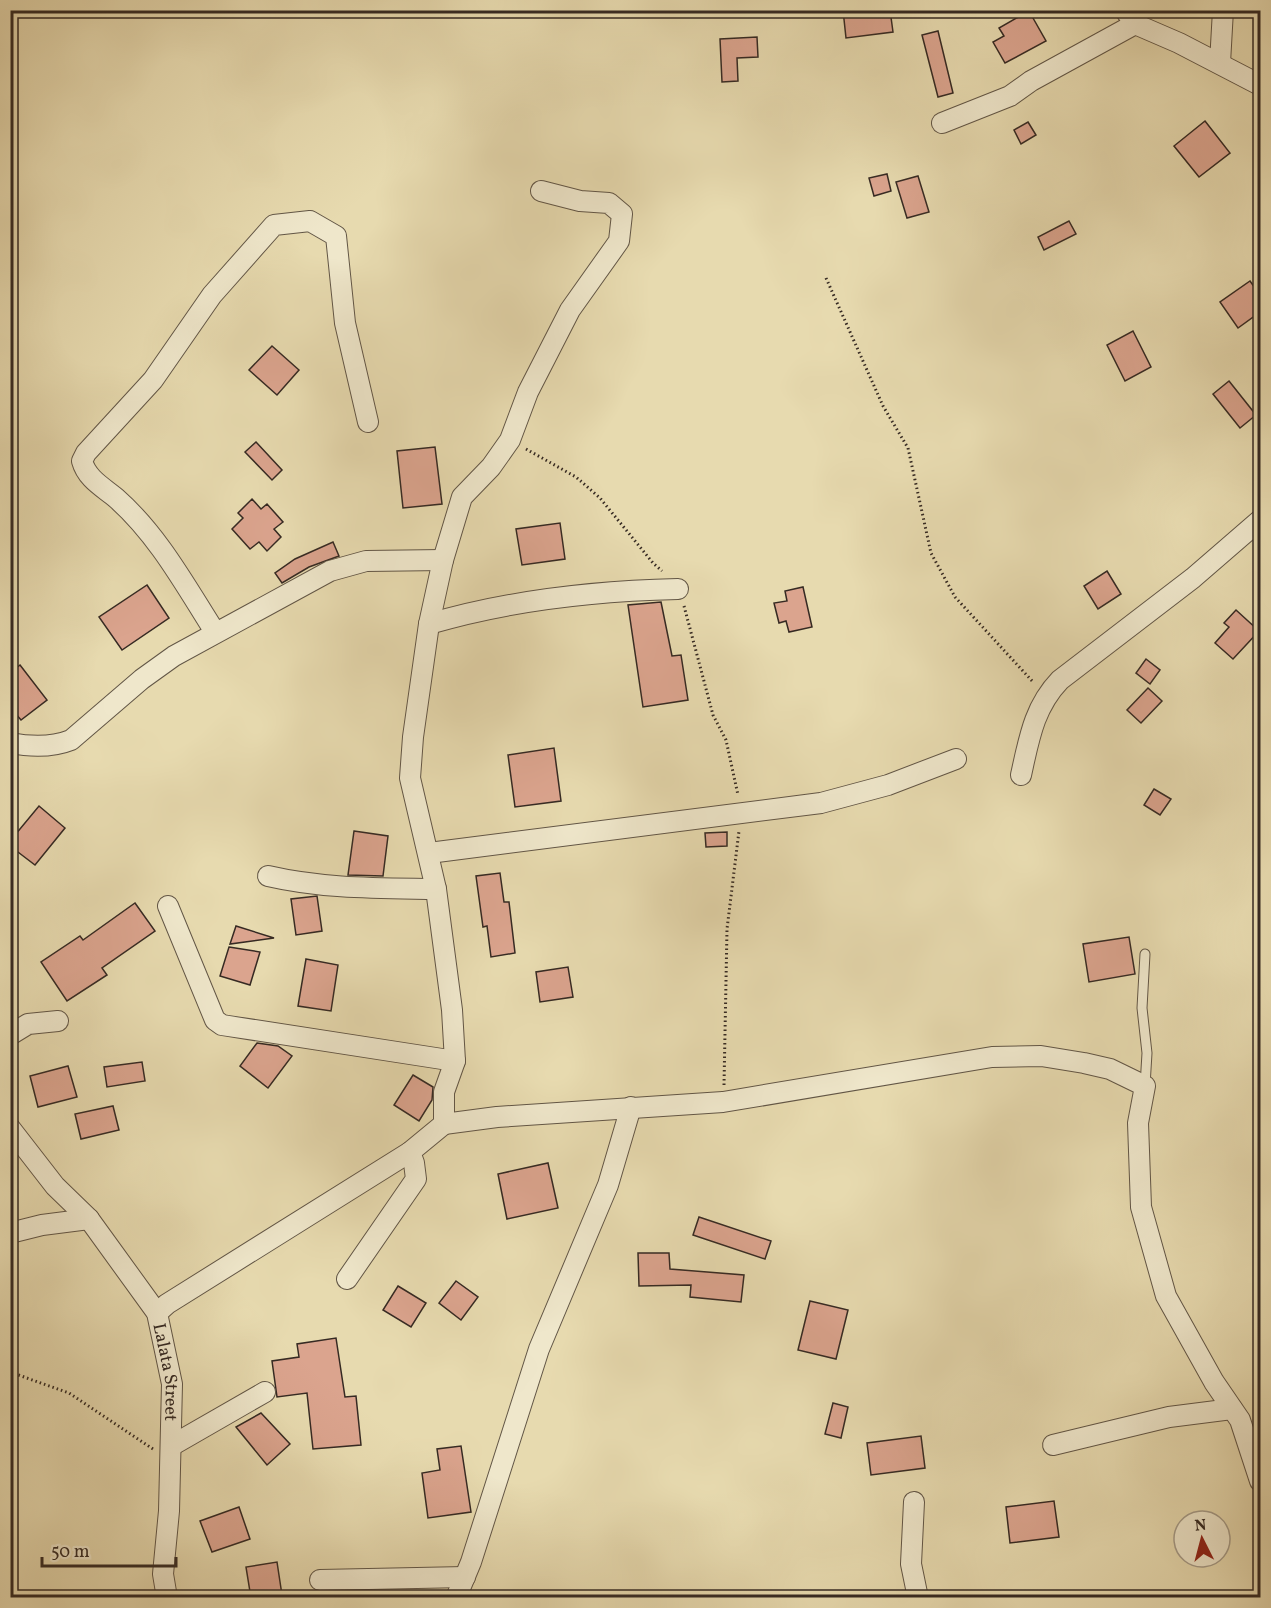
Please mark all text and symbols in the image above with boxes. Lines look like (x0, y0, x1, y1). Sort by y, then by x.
street label: Lalata Street (145, 1321, 183, 1422)
north arrow (1172, 1509, 1232, 1569)
text: N (1194, 1514, 1208, 1538)
scale bar (42, 1530, 176, 1568)
text: 50 m (51, 1540, 90, 1565)

